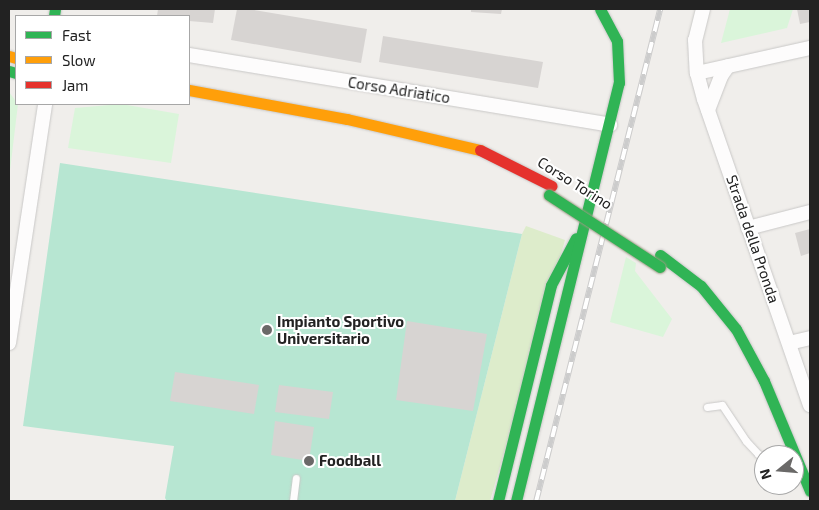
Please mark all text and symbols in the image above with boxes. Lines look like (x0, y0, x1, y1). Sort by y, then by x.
legend (15, 15, 190, 105)
text: Fast (62, 26, 91, 44)
text: Slow (62, 51, 96, 69)
street label: Corso Adriatico (346, 73, 452, 107)
text: Jam (62, 76, 88, 94)
street label: Corso Torino (534, 153, 616, 213)
street label: Strada della Pronda (723, 173, 783, 305)
place label: Impianto Sportivo Universitario (277, 312, 404, 347)
marker: Impianto Sportivo Universitario (261, 324, 273, 336)
north arrow (754, 445, 804, 495)
place label: Foodball (319, 452, 381, 470)
marker: Foodball (303, 455, 315, 467)
text: N (756, 467, 775, 482)

